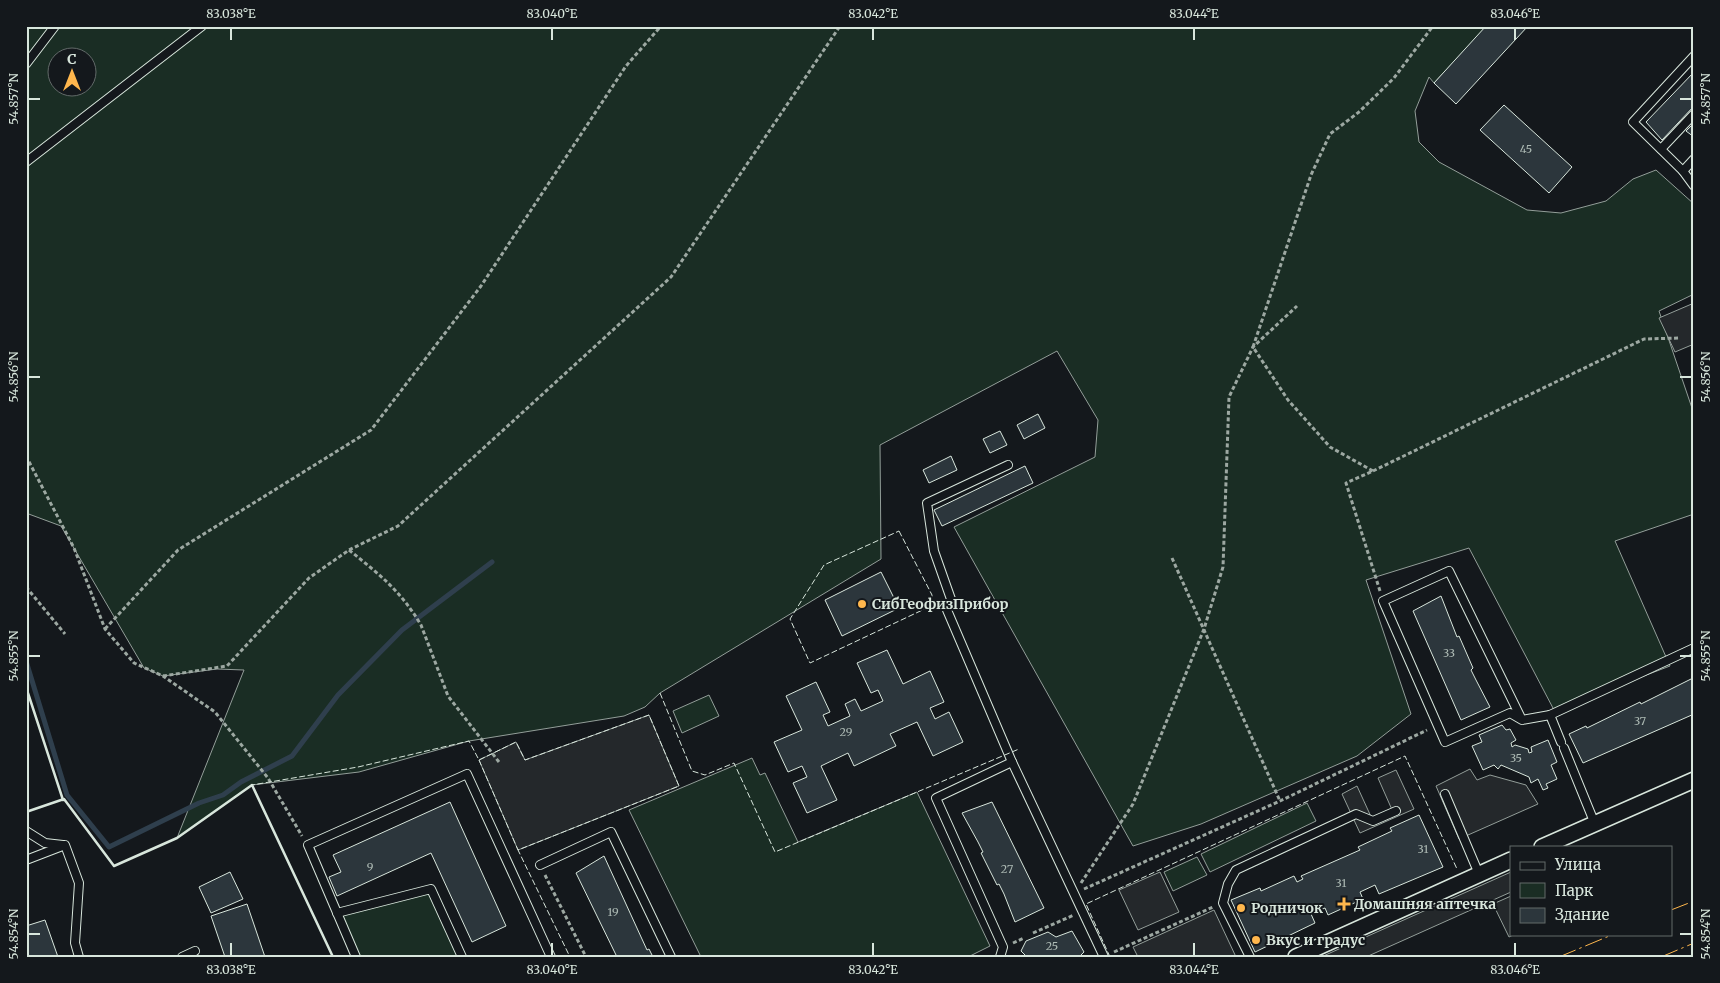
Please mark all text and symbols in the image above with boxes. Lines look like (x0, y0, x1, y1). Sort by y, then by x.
text: 83.038°E (206, 6, 256, 21)
text: 83.040°E (527, 6, 578, 21)
text: 83.042°E (848, 6, 898, 21)
text: 83.044°E (1169, 6, 1219, 21)
text: 83.046°E (1490, 6, 1540, 21)
north arrow (48, 48, 98, 98)
text: С (67, 50, 77, 68)
text: 54.857°N (6, 73, 21, 125)
text: 54.857°N (1698, 73, 1713, 125)
house number: 45 (1520, 142, 1532, 156)
text: 54.856°N (6, 351, 21, 403)
text: 54.856°N (1698, 351, 1713, 403)
place label: СибГеофизПрибор (872, 595, 1009, 613)
marker: СибГеофизПрибор (856, 598, 868, 610)
text: 54.855°N (6, 630, 21, 682)
text: 54.855°N (1698, 630, 1713, 682)
house number: 33 (1443, 646, 1455, 660)
house number: 37 (1634, 714, 1646, 728)
house number: 29 (840, 725, 853, 739)
house number: 35 (1510, 751, 1522, 765)
house number: 31 (1418, 842, 1428, 856)
legend (1510, 846, 1672, 936)
text: Улица (1554, 855, 1601, 874)
house number: 9 (367, 860, 374, 874)
house number: 27 (1001, 862, 1013, 876)
house number: 31 (1336, 876, 1346, 890)
text: Парк (1555, 881, 1594, 900)
place label: Домашняя аптечка (1354, 895, 1496, 913)
marker: Домашняя аптечка (1338, 898, 1350, 910)
place label: Родничок (1251, 899, 1324, 917)
marker: Родничок (1235, 902, 1247, 914)
house number: 19 (607, 905, 619, 919)
text: Здание (1555, 905, 1609, 924)
text: 54.854°N (6, 908, 21, 959)
text: 54.854°N (1698, 908, 1713, 959)
place label: Вкус и градус (1266, 931, 1365, 949)
marker: Вкус и градус (1250, 934, 1262, 946)
house number: 25 (1046, 939, 1058, 953)
text: 83.038°E (206, 962, 256, 977)
text: 83.040°E (527, 962, 578, 977)
text: 83.042°E (848, 962, 898, 977)
text: 83.044°E (1169, 962, 1219, 977)
text: 83.046°E (1490, 962, 1540, 977)

